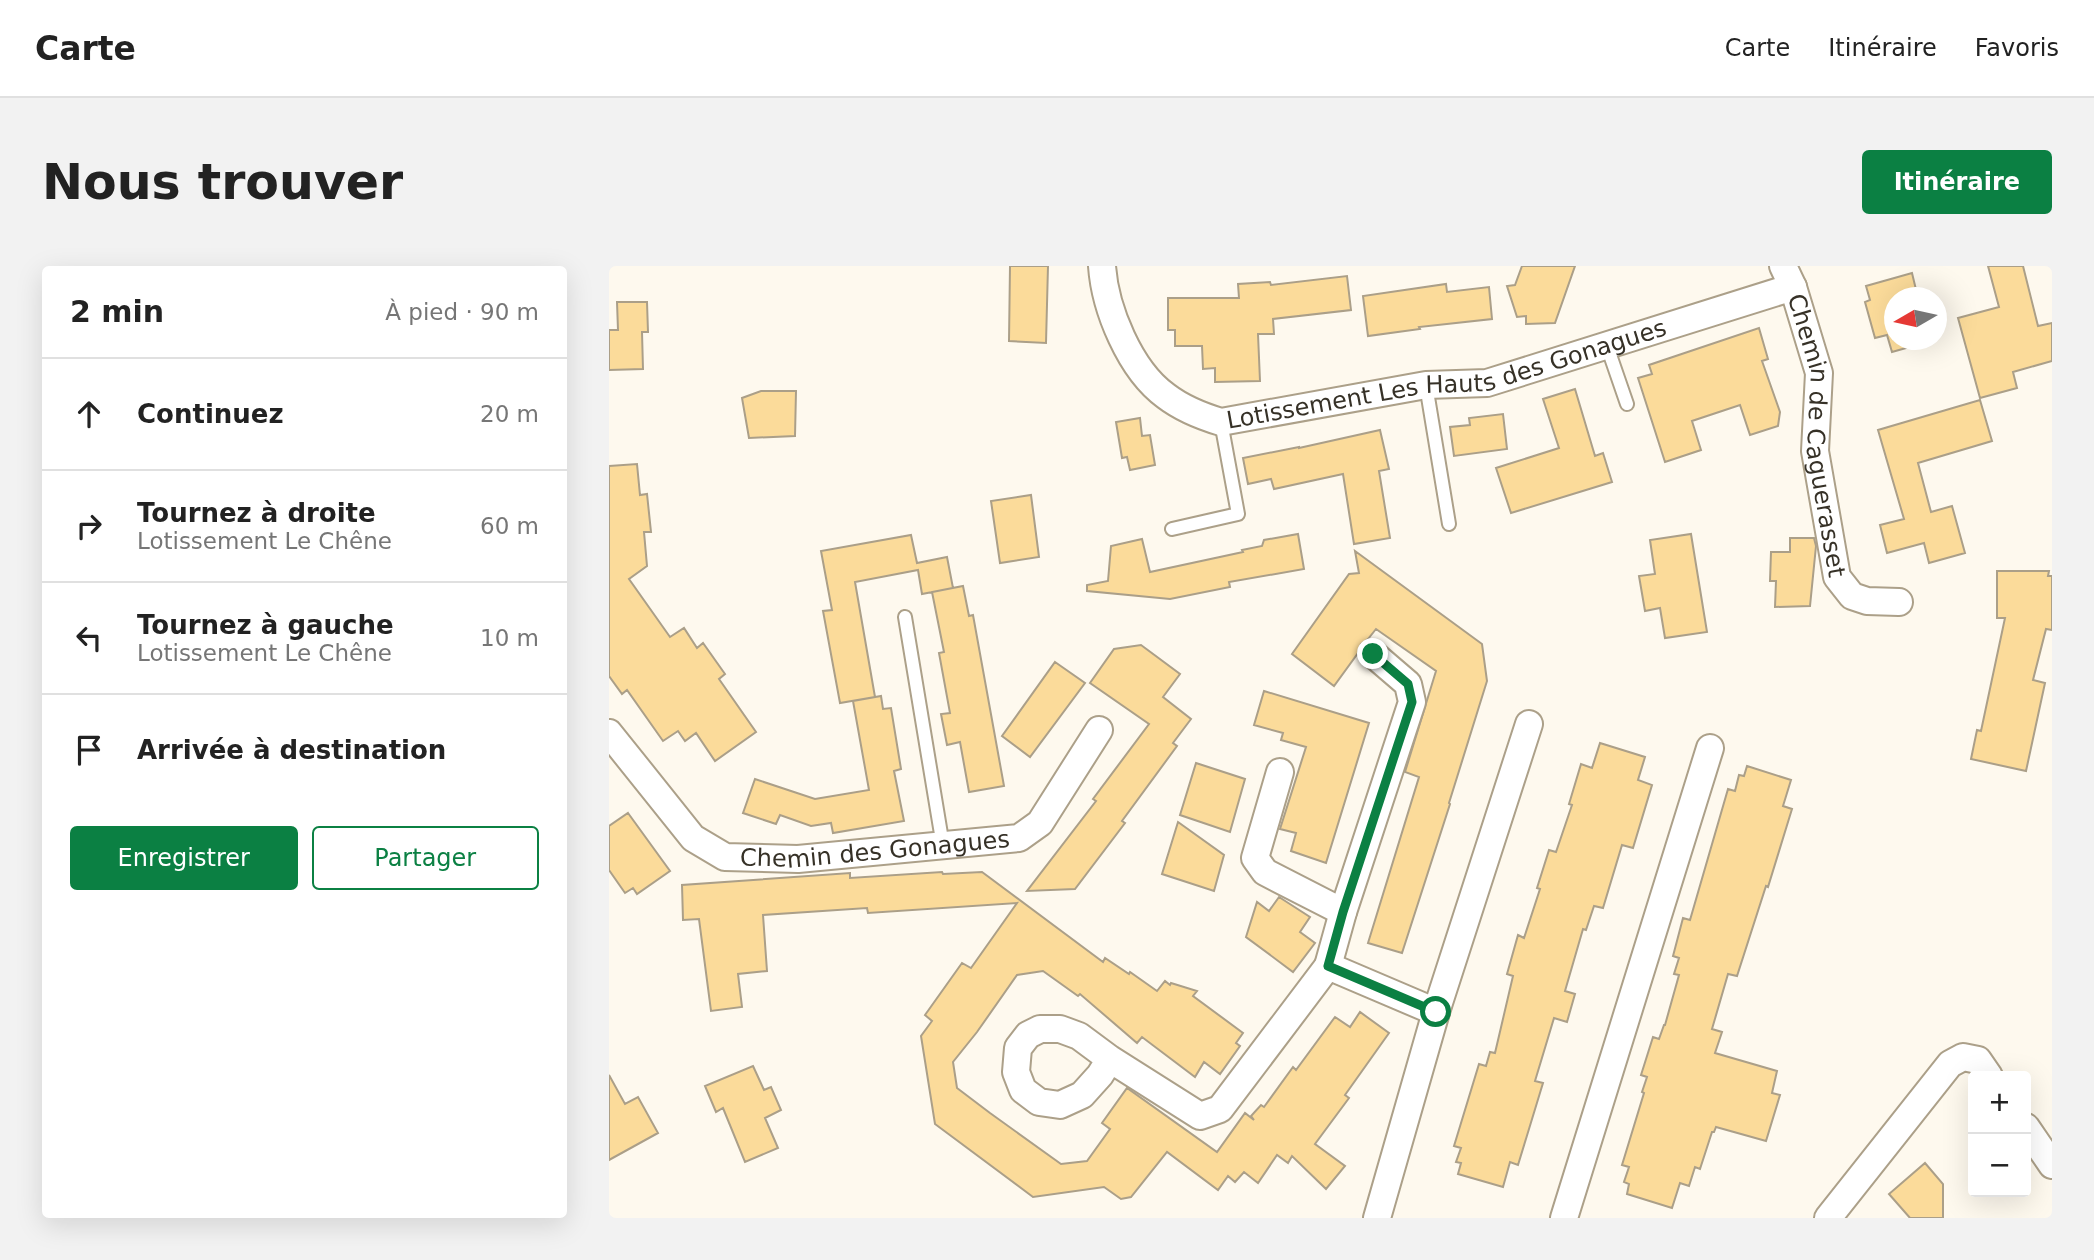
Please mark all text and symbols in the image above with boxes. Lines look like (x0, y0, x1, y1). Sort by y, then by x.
text: Carte (35, 29, 136, 68)
text: Carte (1725, 34, 1790, 62)
text: Itinéraire (1828, 34, 1937, 62)
text: Favoris (1975, 34, 2059, 62)
button: Itinéraire (1862, 150, 2052, 214)
text: Nous trouver (42, 154, 403, 211)
north arrow (1884, 287, 1947, 350)
street label: Chemin de Caguerasset (1782, 290, 1851, 579)
text: 2 min (70, 294, 164, 329)
text: À pied · 90 m (385, 299, 539, 325)
street label: Lotissement Les Hauts des Gonagues (1224, 314, 1670, 435)
icon: ahead (70, 395, 108, 433)
text: Continuez (137, 399, 284, 429)
text: 20 m (480, 401, 539, 427)
text: Tournez à droite (137, 498, 376, 528)
icon: right (70, 507, 108, 545)
text: 60 m (480, 513, 539, 539)
text: Lotissement Le Chêne (137, 528, 392, 554)
text: Tournez à gauche (137, 610, 394, 640)
icon: left (70, 619, 108, 657)
text: 10 m (480, 625, 539, 651)
route end (1357, 638, 1388, 669)
text: Lotissement Le Chêne (137, 640, 392, 666)
icon: arrive (70, 731, 108, 769)
text: Arrivée à destination (137, 735, 446, 765)
street label: Chemin des Gonagues (740, 825, 1011, 874)
button: Enregistrer (70, 826, 298, 890)
button: Partager (312, 826, 539, 890)
route start (1420, 996, 1451, 1027)
map controls (1968, 1071, 2031, 1197)
button: + (1968, 1071, 2031, 1134)
button: − (1968, 1134, 2031, 1197)

